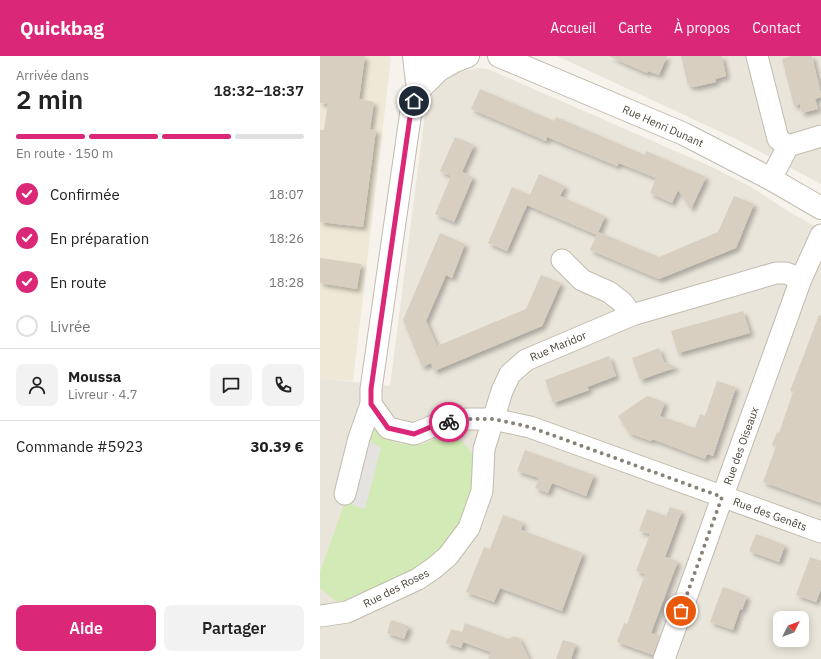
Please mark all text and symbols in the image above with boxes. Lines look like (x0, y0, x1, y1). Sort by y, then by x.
text: Quickbag (20, 16, 104, 40)
text: Accueil (550, 19, 596, 37)
text: Carte (618, 19, 652, 37)
text: À propos (674, 19, 730, 37)
text: Contact (752, 19, 801, 37)
text: Arrivée dans (16, 67, 89, 84)
text: 18:32–18:37 (214, 81, 304, 100)
text: 2 min (16, 82, 83, 116)
pin (397, 84, 431, 118)
icon: home (403, 90, 425, 112)
street label: Rue Henri Dunant (620, 102, 706, 150)
text: En route · 150 m (16, 145, 113, 162)
icon: check (16, 183, 38, 205)
text: Confirmée (50, 185, 120, 204)
text: 18:07 (269, 186, 304, 203)
icon: check (16, 227, 38, 249)
text: En préparation (50, 229, 149, 248)
text: 18:26 (269, 230, 304, 247)
icon: check (16, 271, 38, 293)
text: En route (50, 273, 107, 292)
text: 18:28 (269, 274, 304, 291)
text: Livrée (50, 317, 91, 336)
street label: Rue Maridor (528, 328, 588, 364)
button: person (16, 364, 58, 406)
button: chat (210, 364, 252, 406)
button: phone (262, 364, 304, 406)
text: Moussa (68, 367, 121, 386)
text: Livreur · 4.7 (68, 386, 138, 403)
courier (429, 402, 469, 442)
street label: Rue des Oiseaux (720, 405, 762, 487)
icon: bike (438, 411, 460, 433)
text: Commande #5923 (16, 437, 144, 456)
text: 30.39 € (250, 437, 304, 456)
street label: Rue des Genêts (731, 494, 809, 534)
street label: Rue des Roses (361, 565, 431, 611)
pin (664, 594, 698, 628)
icon: bag (670, 600, 692, 622)
button: Aide (16, 605, 156, 651)
button: Partager (164, 605, 304, 651)
north arrow (773, 611, 809, 647)
map controls (773, 611, 809, 647)

